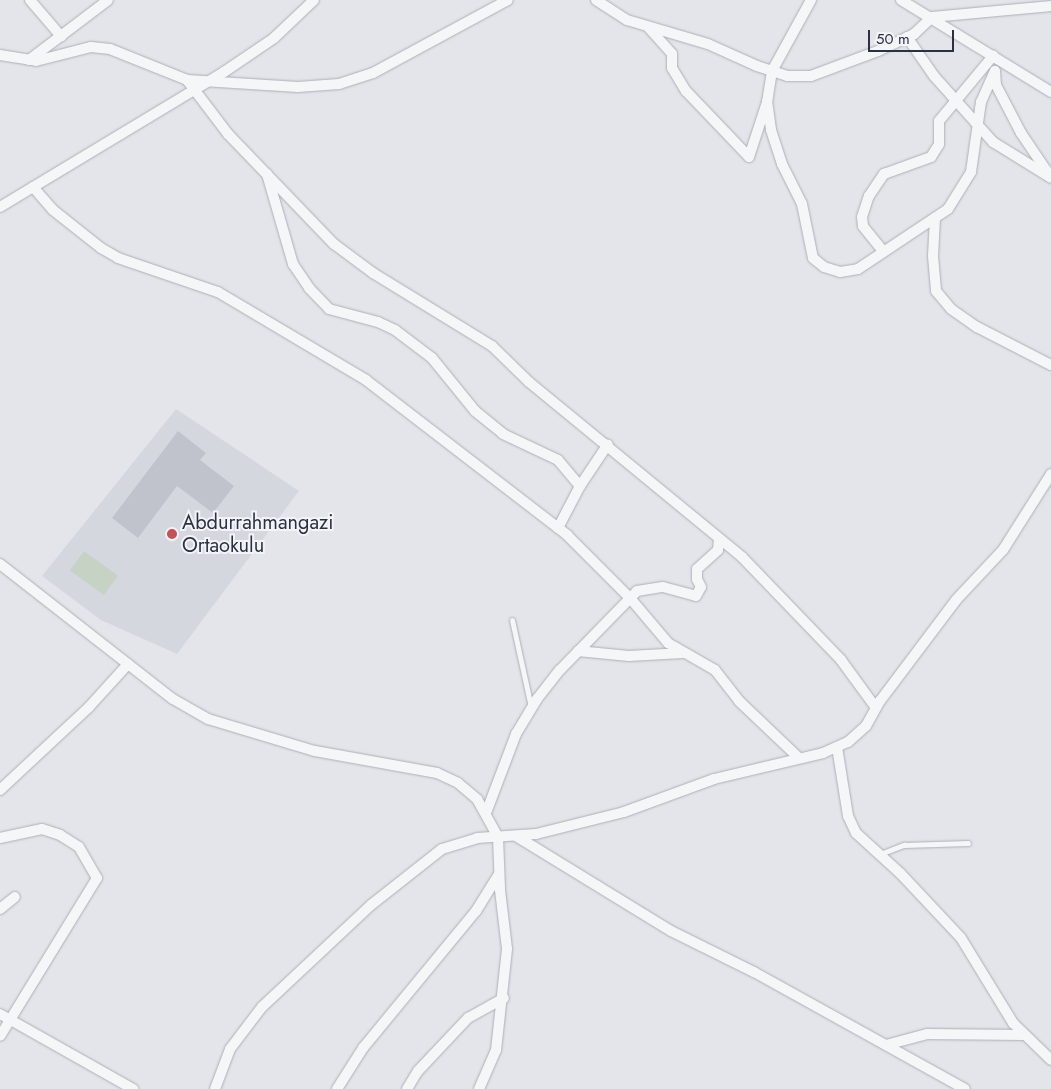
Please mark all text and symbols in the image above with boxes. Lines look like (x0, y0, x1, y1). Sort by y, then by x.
scale bar (871, 20, 957, 52)
text: 50 m (876, 28, 910, 50)
place label: Abdurrahmangazi Ortaokulu (182, 510, 333, 557)
marker: Abdurrahmangazi Ortaokulu (166, 528, 178, 540)

